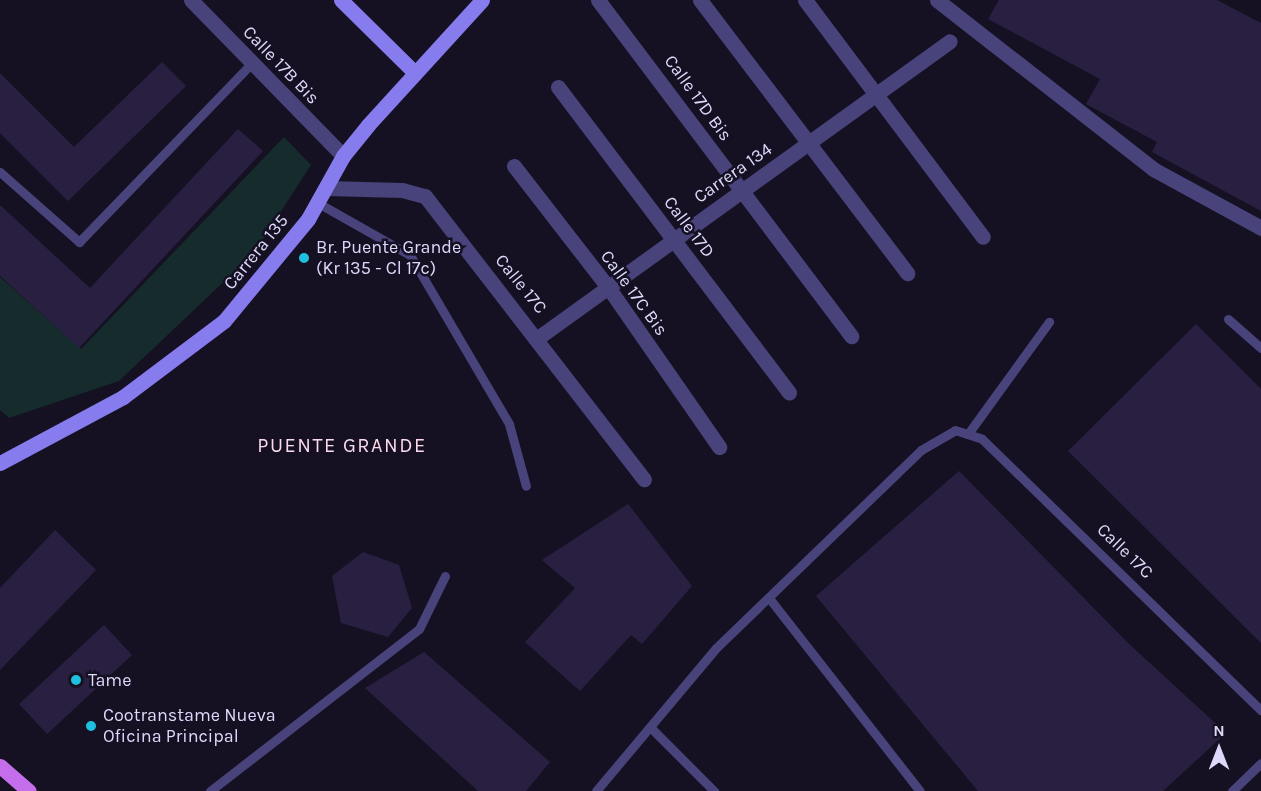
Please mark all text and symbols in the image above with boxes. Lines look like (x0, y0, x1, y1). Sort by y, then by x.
street label: Calle 17B Bis (238, 21, 324, 109)
street label: Calle 17D Bis (660, 51, 736, 145)
street label: Carrera 134 (690, 138, 776, 208)
street label: Calle 17D (659, 192, 719, 262)
street label: Carrera 135 (219, 210, 293, 294)
place label: Br. Puente Grande (Kr 135 - Cl 17c) (316, 237, 461, 280)
street label: Calle 17C Bis (596, 246, 672, 340)
street label: Calle 17C (491, 250, 551, 318)
marker: Br. Puente Grande (Kr 135 - Cl 17c) (297, 251, 311, 265)
district label: PUENTE GRANDE (257, 433, 427, 457)
street label: Calle 17C (1092, 519, 1158, 583)
place label: Tame (88, 669, 131, 691)
marker: Tame (69, 673, 83, 687)
place label: Cootranstame Nueva Oficina Principal (103, 705, 276, 748)
marker: Cootranstame Nueva Oficina Principal (84, 719, 98, 733)
north arrow (1189, 719, 1249, 779)
text: N (1213, 721, 1225, 740)

